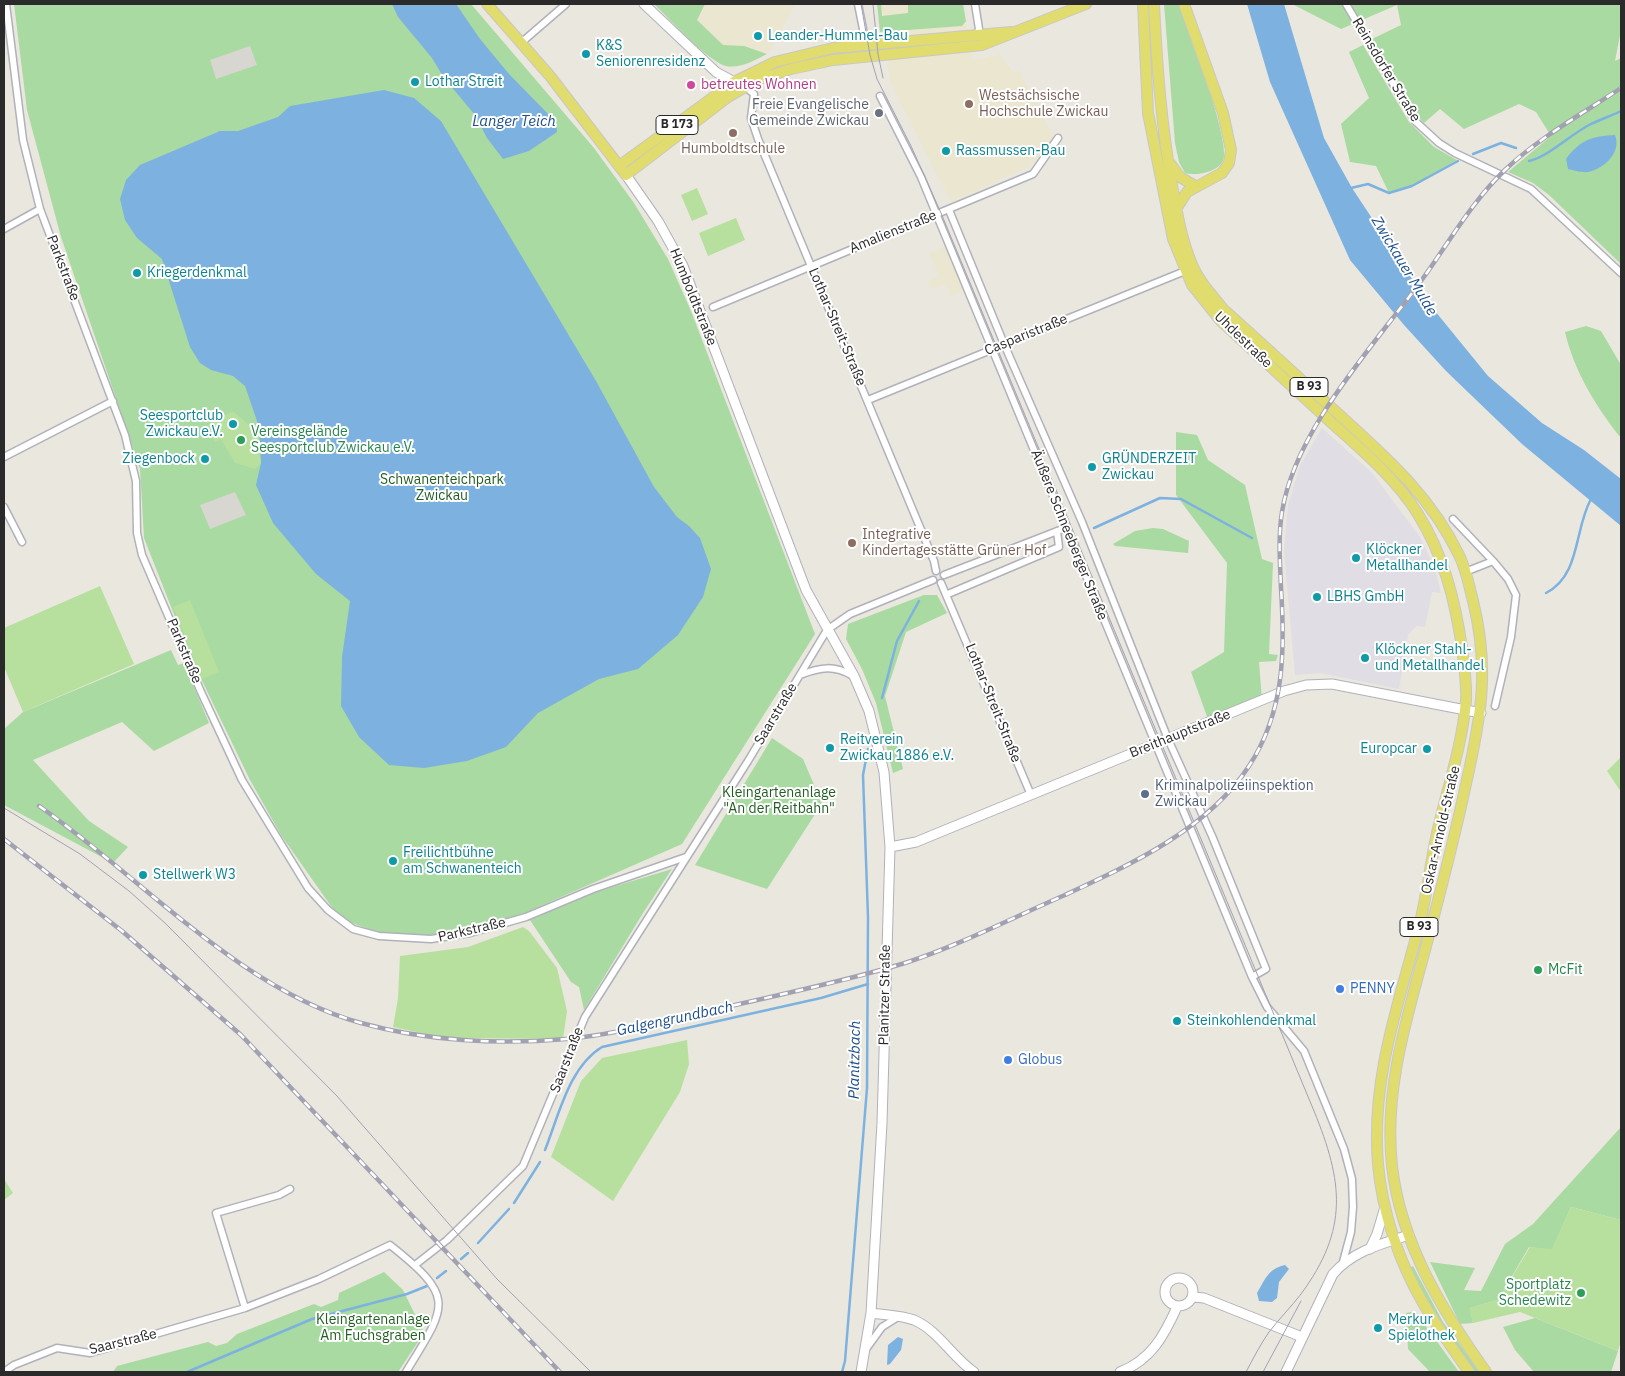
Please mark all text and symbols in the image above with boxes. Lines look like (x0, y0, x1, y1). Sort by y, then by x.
street label: Reinsdorfer Straße (1348, 15, 1424, 125)
place label: Leander-Hummel-Bau (768, 28, 908, 44)
marker: Leander-Hummel-Bau (752, 30, 764, 42)
place label: K&S Seniorenresidenz (596, 38, 705, 70)
marker: K&S Seniorenresidenz (580, 48, 592, 60)
place label: Lothar Streit (425, 74, 503, 90)
marker: Lothar Streit (409, 76, 421, 88)
place label: betreutes Wohnen (701, 77, 817, 93)
marker: betreutes Wohnen (685, 79, 697, 91)
place label: Westsächsische Hochschule Zwickau (979, 88, 1108, 120)
place label: Freie Evangelische Gemeinde Zwickau (749, 97, 869, 130)
marker: Westsächsische Hochschule Zwickau (963, 98, 975, 110)
marker: Freie Evangelische Gemeinde Zwickau (873, 107, 885, 119)
water label: Langer Teich (472, 113, 556, 131)
road number: B 173 (656, 116, 698, 134)
marker: Humboldtschule (727, 127, 739, 139)
place label: Humboldtschule (681, 141, 785, 157)
place label: Rassmussen-Bau (956, 143, 1065, 159)
marker: Rassmussen-Bau (940, 145, 952, 157)
street label: Amalienstraße (847, 207, 939, 257)
water label: Zwickauer Mulde (1367, 213, 1441, 319)
street label: Parkstraße (43, 233, 83, 303)
street label: Humboldtstraße (666, 246, 720, 348)
place label: Kriegerdenkmal (147, 265, 247, 281)
street label: Lothar-Streit-Straße (805, 265, 869, 389)
marker: Kriegerdenkmal (131, 267, 143, 279)
street label: Uhdestraße (1211, 308, 1275, 372)
street label: Casparistraße (982, 311, 1070, 359)
road number: B 93 (1290, 378, 1328, 397)
place label: Seesportclub Zwickau e.V. (140, 408, 223, 441)
marker: Seesportclub Zwickau e.V. (227, 418, 239, 430)
place label: Vereinsgelände Seesportclub Zwickau e.V. (251, 424, 415, 457)
marker: Vereinsgelände Seesportclub Zwickau e.V. (235, 434, 247, 446)
street label: Äußere Schneeberger Straße (1027, 447, 1111, 623)
place label: Ziegenbock (122, 451, 195, 467)
place label: GRÜNDERZEIT Zwickau (1102, 451, 1196, 484)
marker: Ziegenbock (199, 453, 211, 465)
marker: GRÜNDERZEIT Zwickau (1086, 461, 1098, 473)
park label: Schwanenteichpark Zwickau (380, 472, 504, 504)
place label: Integrative Kindertagesstätte Grüner Hof (862, 527, 1046, 560)
marker: Integrative Kindertagesstätte Grüner Hof (846, 537, 858, 549)
place label: Klöckner Metallhandel (1366, 542, 1448, 574)
marker: Klöckner Metallhandel (1350, 552, 1362, 564)
place label: LBHS GmbH (1327, 589, 1404, 605)
marker: LBHS GmbH (1311, 591, 1323, 603)
street label: Parkstraße (163, 616, 205, 686)
street label: Lothar-Streit-Straße (961, 641, 1025, 765)
place label: Klöckner Stahl- und Metallhandel (1375, 642, 1484, 674)
marker: Klöckner Stahl- und Metallhandel (1359, 652, 1371, 664)
street label: Saarstraße (751, 680, 801, 748)
street label: Breithauptstraße (1127, 706, 1233, 762)
place label: Reitverein Zwickau 1886 e.V. (840, 732, 954, 764)
place label: Europcar (1360, 741, 1417, 757)
marker: Reitverein Zwickau 1886 e.V. (824, 742, 836, 754)
marker: Europcar (1421, 743, 1433, 755)
street label: Oskar-Arnold-Straße (1418, 764, 1464, 896)
place label: Kriminalpolizeiinspektion Zwickau (1155, 778, 1314, 810)
park label: Kleingartenanlage "An der Reitbahn" (722, 785, 836, 818)
marker: Kriminalpolizeiinspektion Zwickau (1139, 788, 1151, 800)
place label: Freilichtbühne am Schwanenteich (403, 845, 522, 878)
marker: Freilichtbühne am Schwanenteich (387, 855, 399, 867)
place label: Stellwerk W3 (153, 867, 236, 883)
marker: Stellwerk W3 (137, 869, 149, 881)
street label: Parkstraße (436, 914, 508, 946)
road number: B 93 (1400, 918, 1438, 936)
street label: Planitzer Straße (876, 944, 894, 1046)
place label: McFit (1548, 962, 1583, 978)
marker: McFit (1532, 964, 1544, 976)
place label: PENNY (1350, 981, 1395, 997)
marker: PENNY (1334, 983, 1346, 995)
water label: Galgengrundbach (615, 998, 735, 1040)
place label: Steinkohlendenkmal (1187, 1013, 1316, 1029)
marker: Steinkohlendenkmal (1171, 1015, 1183, 1027)
water label: Planitzbach (845, 1021, 865, 1099)
street label: Saarstraße (547, 1025, 587, 1095)
place label: Globus (1018, 1052, 1062, 1068)
marker: Globus (1002, 1054, 1014, 1066)
place label: Sportplatz Schedewitz (1499, 1277, 1571, 1310)
marker: Sportplatz Schedewitz (1575, 1287, 1587, 1299)
park label: Kleingartenanlage Am Fuchsgraben (316, 1312, 430, 1344)
place label: Merkur Spielothek (1388, 1312, 1455, 1344)
marker: Merkur Spielothek (1372, 1322, 1384, 1334)
street label: Saarstraße (87, 1325, 159, 1359)

